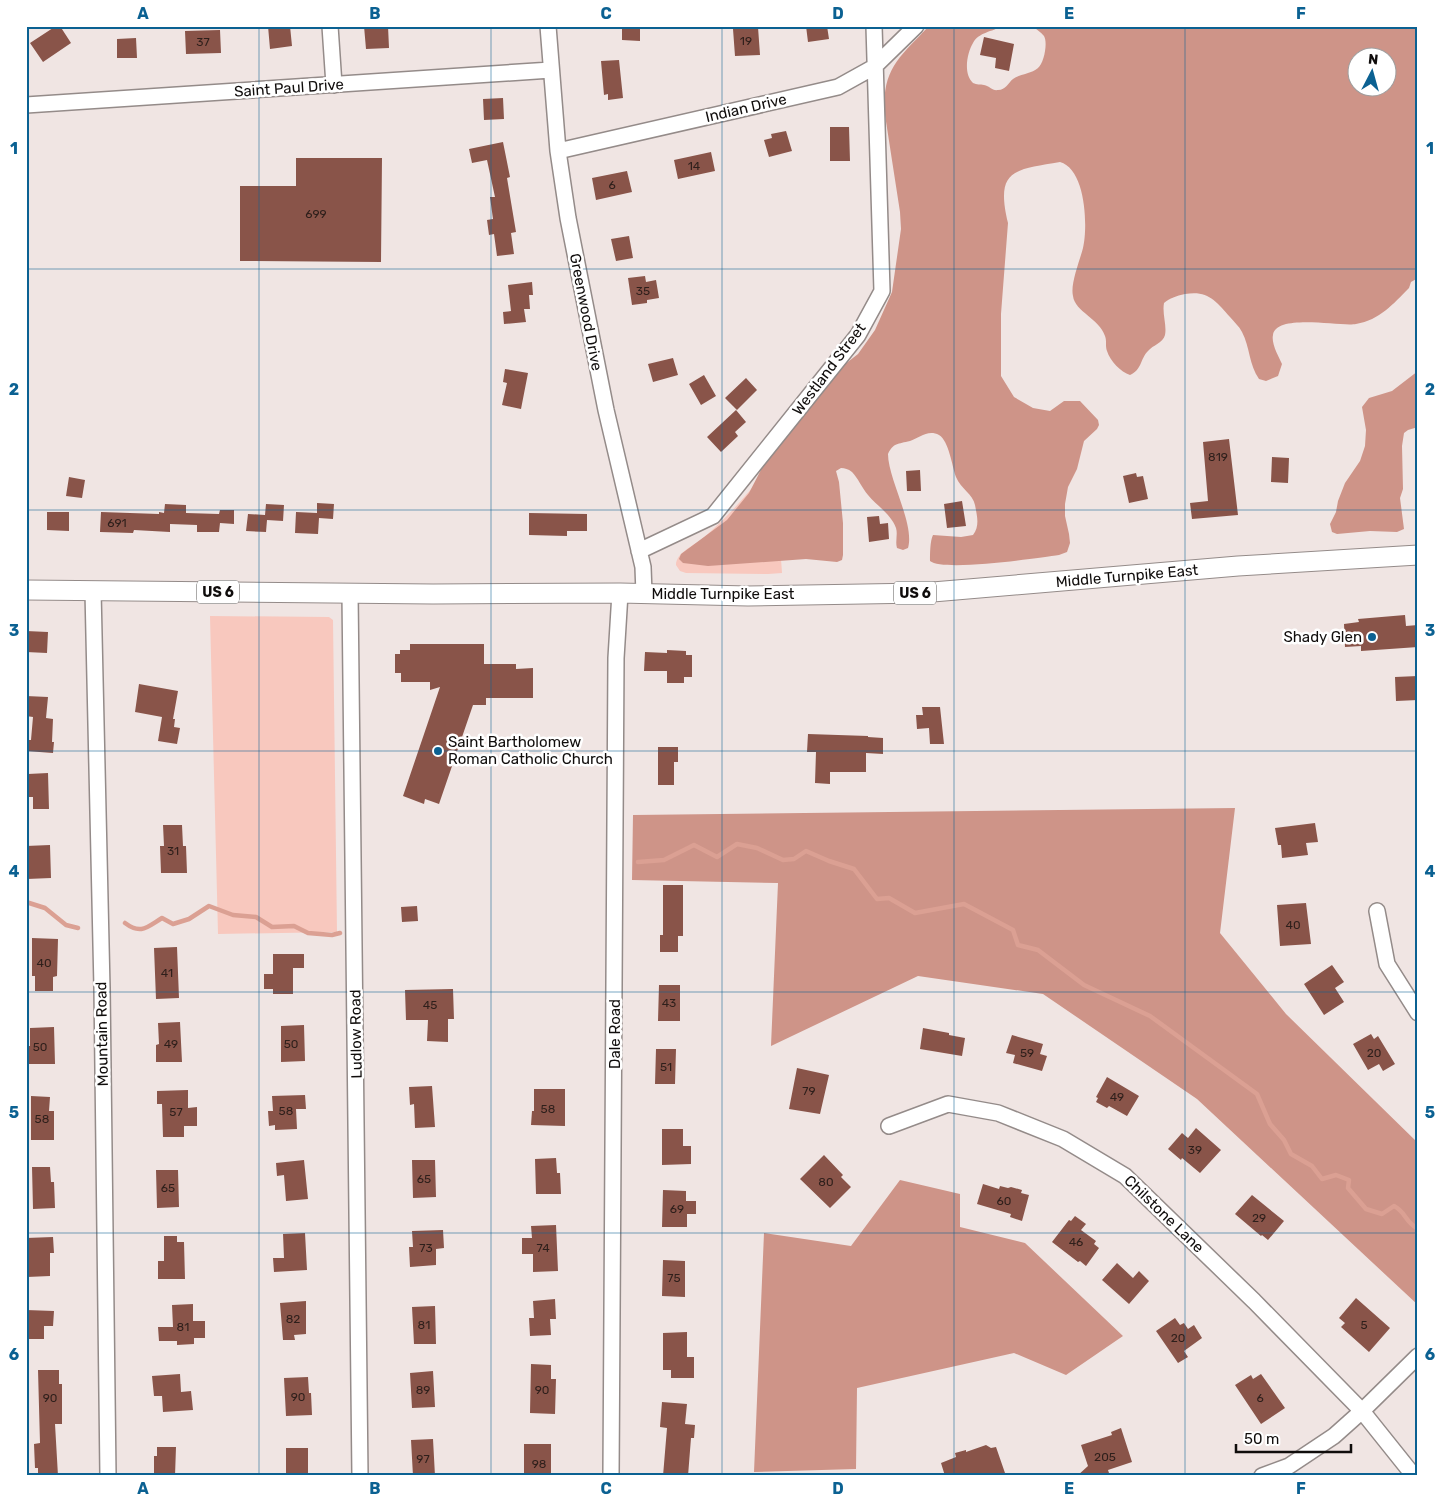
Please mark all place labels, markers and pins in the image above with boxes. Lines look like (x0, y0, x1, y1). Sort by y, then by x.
place label: Shady Glen (1283, 628, 1362, 646)
marker: Shady Glen (1366, 631, 1378, 643)
place label: Saint Bartholomew Roman Catholic Church (448, 733, 613, 768)
marker: Saint Bartholomew Roman Catholic Church (432, 745, 444, 757)

